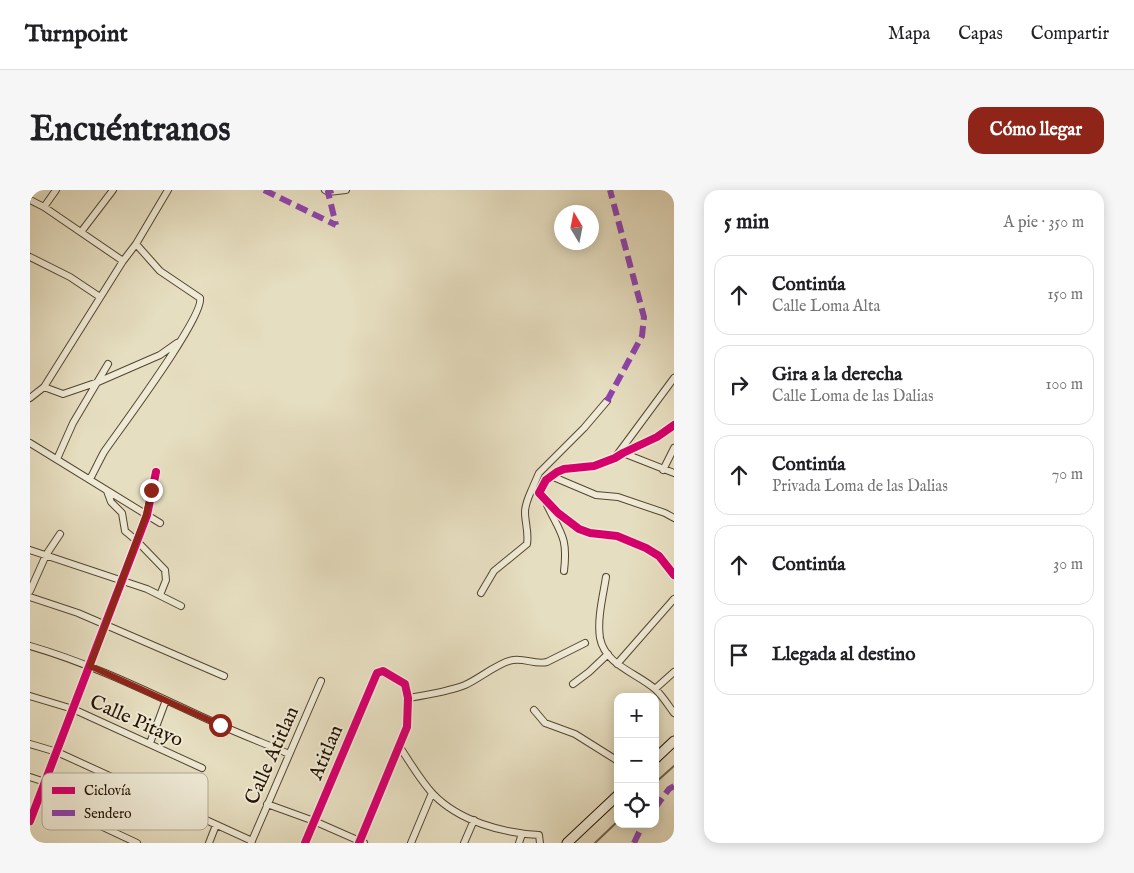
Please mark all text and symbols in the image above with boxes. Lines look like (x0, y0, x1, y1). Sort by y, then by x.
text: Turnpoint (25, 19, 128, 50)
text: Mapa (888, 23, 930, 46)
text: Capas (958, 23, 1003, 46)
text: Compartir (1031, 23, 1109, 46)
button: Cómo llegar (968, 107, 1104, 154)
text: Encuéntranos (30, 108, 230, 153)
north arrow (554, 205, 599, 250)
text: 5 min (724, 209, 769, 236)
text: A pie · 350 m (1004, 213, 1084, 233)
text: Continúa (772, 273, 846, 297)
icon: ahead (725, 281, 753, 309)
text: 150 m (1048, 285, 1083, 305)
text: Calle Loma Alta (772, 297, 880, 317)
text: Gira a la derecha (772, 363, 902, 387)
icon: right (725, 371, 753, 399)
text: 100 m (1046, 375, 1083, 395)
text: Calle Loma de las Dalias (772, 387, 934, 407)
text: Continúa (772, 453, 846, 477)
icon: ahead (725, 461, 753, 489)
text: 70 m (1052, 465, 1083, 485)
text: Privada Loma de las Dalias (772, 477, 948, 497)
route end (140, 479, 163, 502)
icon: ahead (725, 551, 753, 579)
text: Continúa (772, 553, 846, 577)
text: 30 m (1053, 555, 1083, 575)
icon: arrive (725, 641, 753, 669)
text: Llegada al destino (772, 643, 915, 667)
street label: Calle Pitayo (86, 690, 187, 753)
map controls (614, 693, 659, 828)
button: + (614, 693, 659, 738)
street label: Calle Atitlan (240, 702, 305, 809)
route start (209, 714, 232, 737)
street label: Atitlan (303, 721, 349, 785)
button: − (614, 738, 659, 783)
legend (42, 773, 208, 830)
text: Ciclovía (84, 782, 132, 800)
button: locate (614, 783, 659, 828)
text: Sendero (84, 805, 132, 823)

